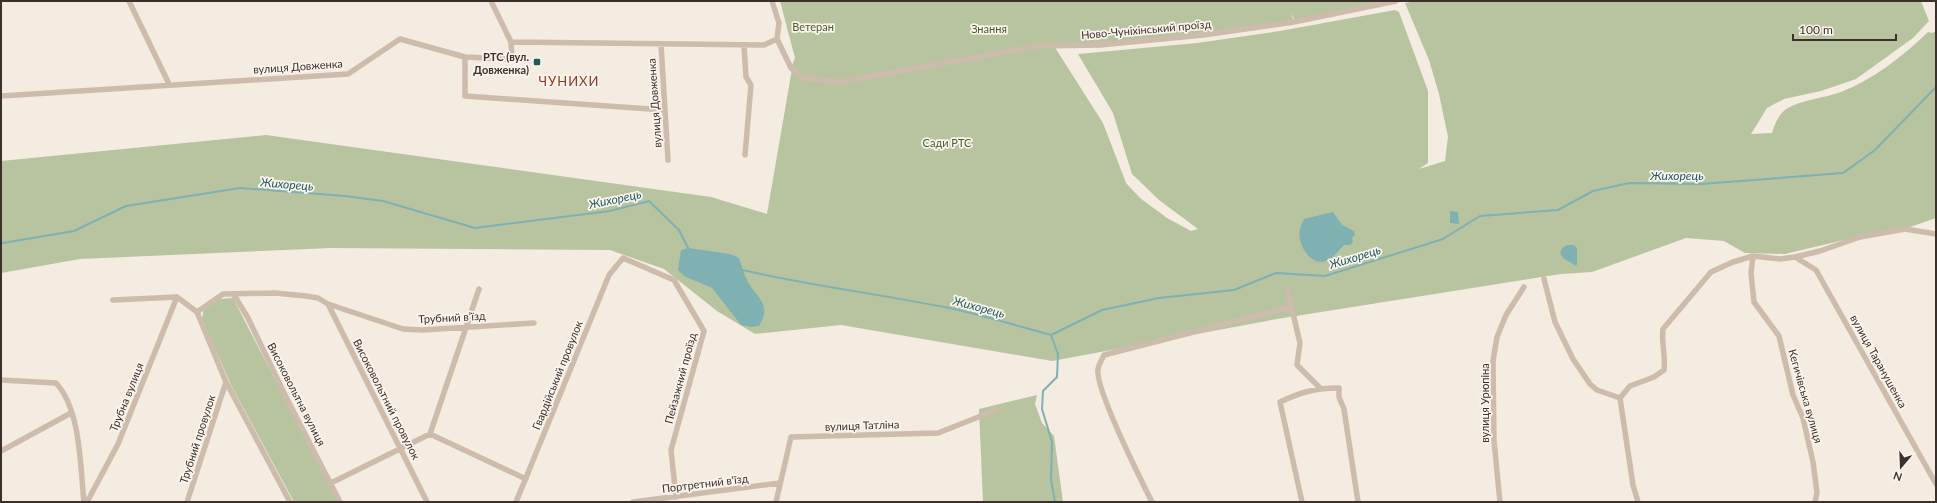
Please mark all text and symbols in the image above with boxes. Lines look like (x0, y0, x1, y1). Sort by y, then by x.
scale bar (1793, 16, 1896, 42)
street label: Ново-Чуніхінський проїзд (1080, 17, 1212, 41)
park label: Ветеран (792, 20, 834, 33)
park label: Знання (971, 22, 1007, 35)
text: 100 m (1799, 22, 1833, 37)
place label: РТС (вул. Довженка) (473, 50, 529, 76)
street label: вулиця Довженка (253, 56, 343, 76)
marker: РТС (вул. Довженка) (532, 57, 542, 67)
street label: вулиця Довженка (644, 58, 664, 148)
district label: ЧУНИХИ (539, 73, 599, 89)
park label: Сади РТС (923, 136, 972, 149)
water label: Жихорець (1649, 168, 1704, 183)
water label: Жихорець (259, 174, 314, 194)
water label: Жихорець (586, 186, 643, 212)
water label: Жихорець (1326, 242, 1383, 272)
water label: Жихорець (950, 293, 1007, 321)
street label: Трубний в’їзд (418, 309, 486, 325)
street label: вулиця Таранушенка (1848, 312, 1910, 410)
street label: Гвардійський провулок (529, 318, 585, 431)
street label: Пейзажний проїзд (662, 331, 698, 425)
street label: Високовольтний провулок (351, 337, 423, 462)
street label: Високовольтна вулиця (265, 340, 329, 448)
street label: Кегичівська вулиця (1786, 347, 1826, 445)
street label: Трубна вулиця (106, 361, 146, 433)
street label: вулиця Урюпіна (1478, 363, 1491, 443)
street label: Трубний провулок (177, 393, 218, 485)
street label: вулиця Татліна (825, 417, 899, 433)
north arrow (1881, 447, 1921, 487)
text: N (1891, 469, 1904, 484)
street label: Портретний в'їзд (661, 471, 749, 495)

